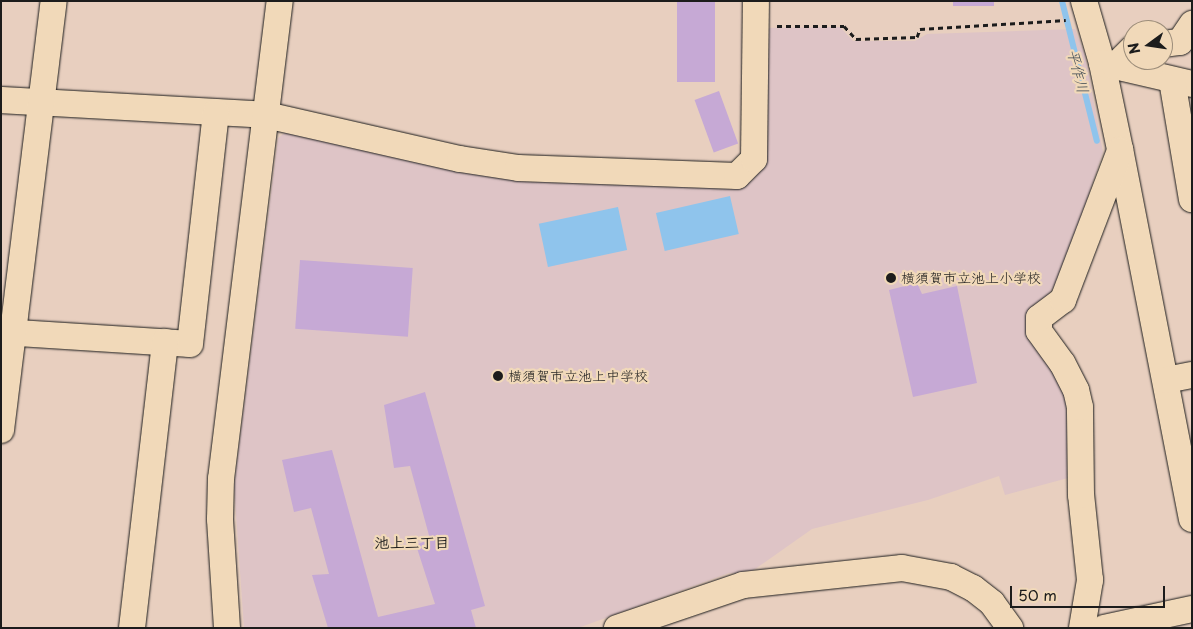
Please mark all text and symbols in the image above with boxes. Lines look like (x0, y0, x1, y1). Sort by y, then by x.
north arrow (1123, 20, 1173, 70)
text: N (1122, 41, 1145, 56)
water label: 平作川 (1065, 47, 1093, 95)
place label: 横須賀市立池上小学校 (901, 270, 1041, 286)
marker: 横須賀市立池上小学校 (885, 272, 897, 284)
place label: 横須賀市立池上中学校 (508, 368, 648, 384)
marker: 横須賀市立池上中学校 (492, 370, 504, 382)
district label: 池上三丁目 (375, 533, 449, 551)
scale bar (1013, 576, 1168, 608)
text: 50 m (1018, 583, 1057, 606)

